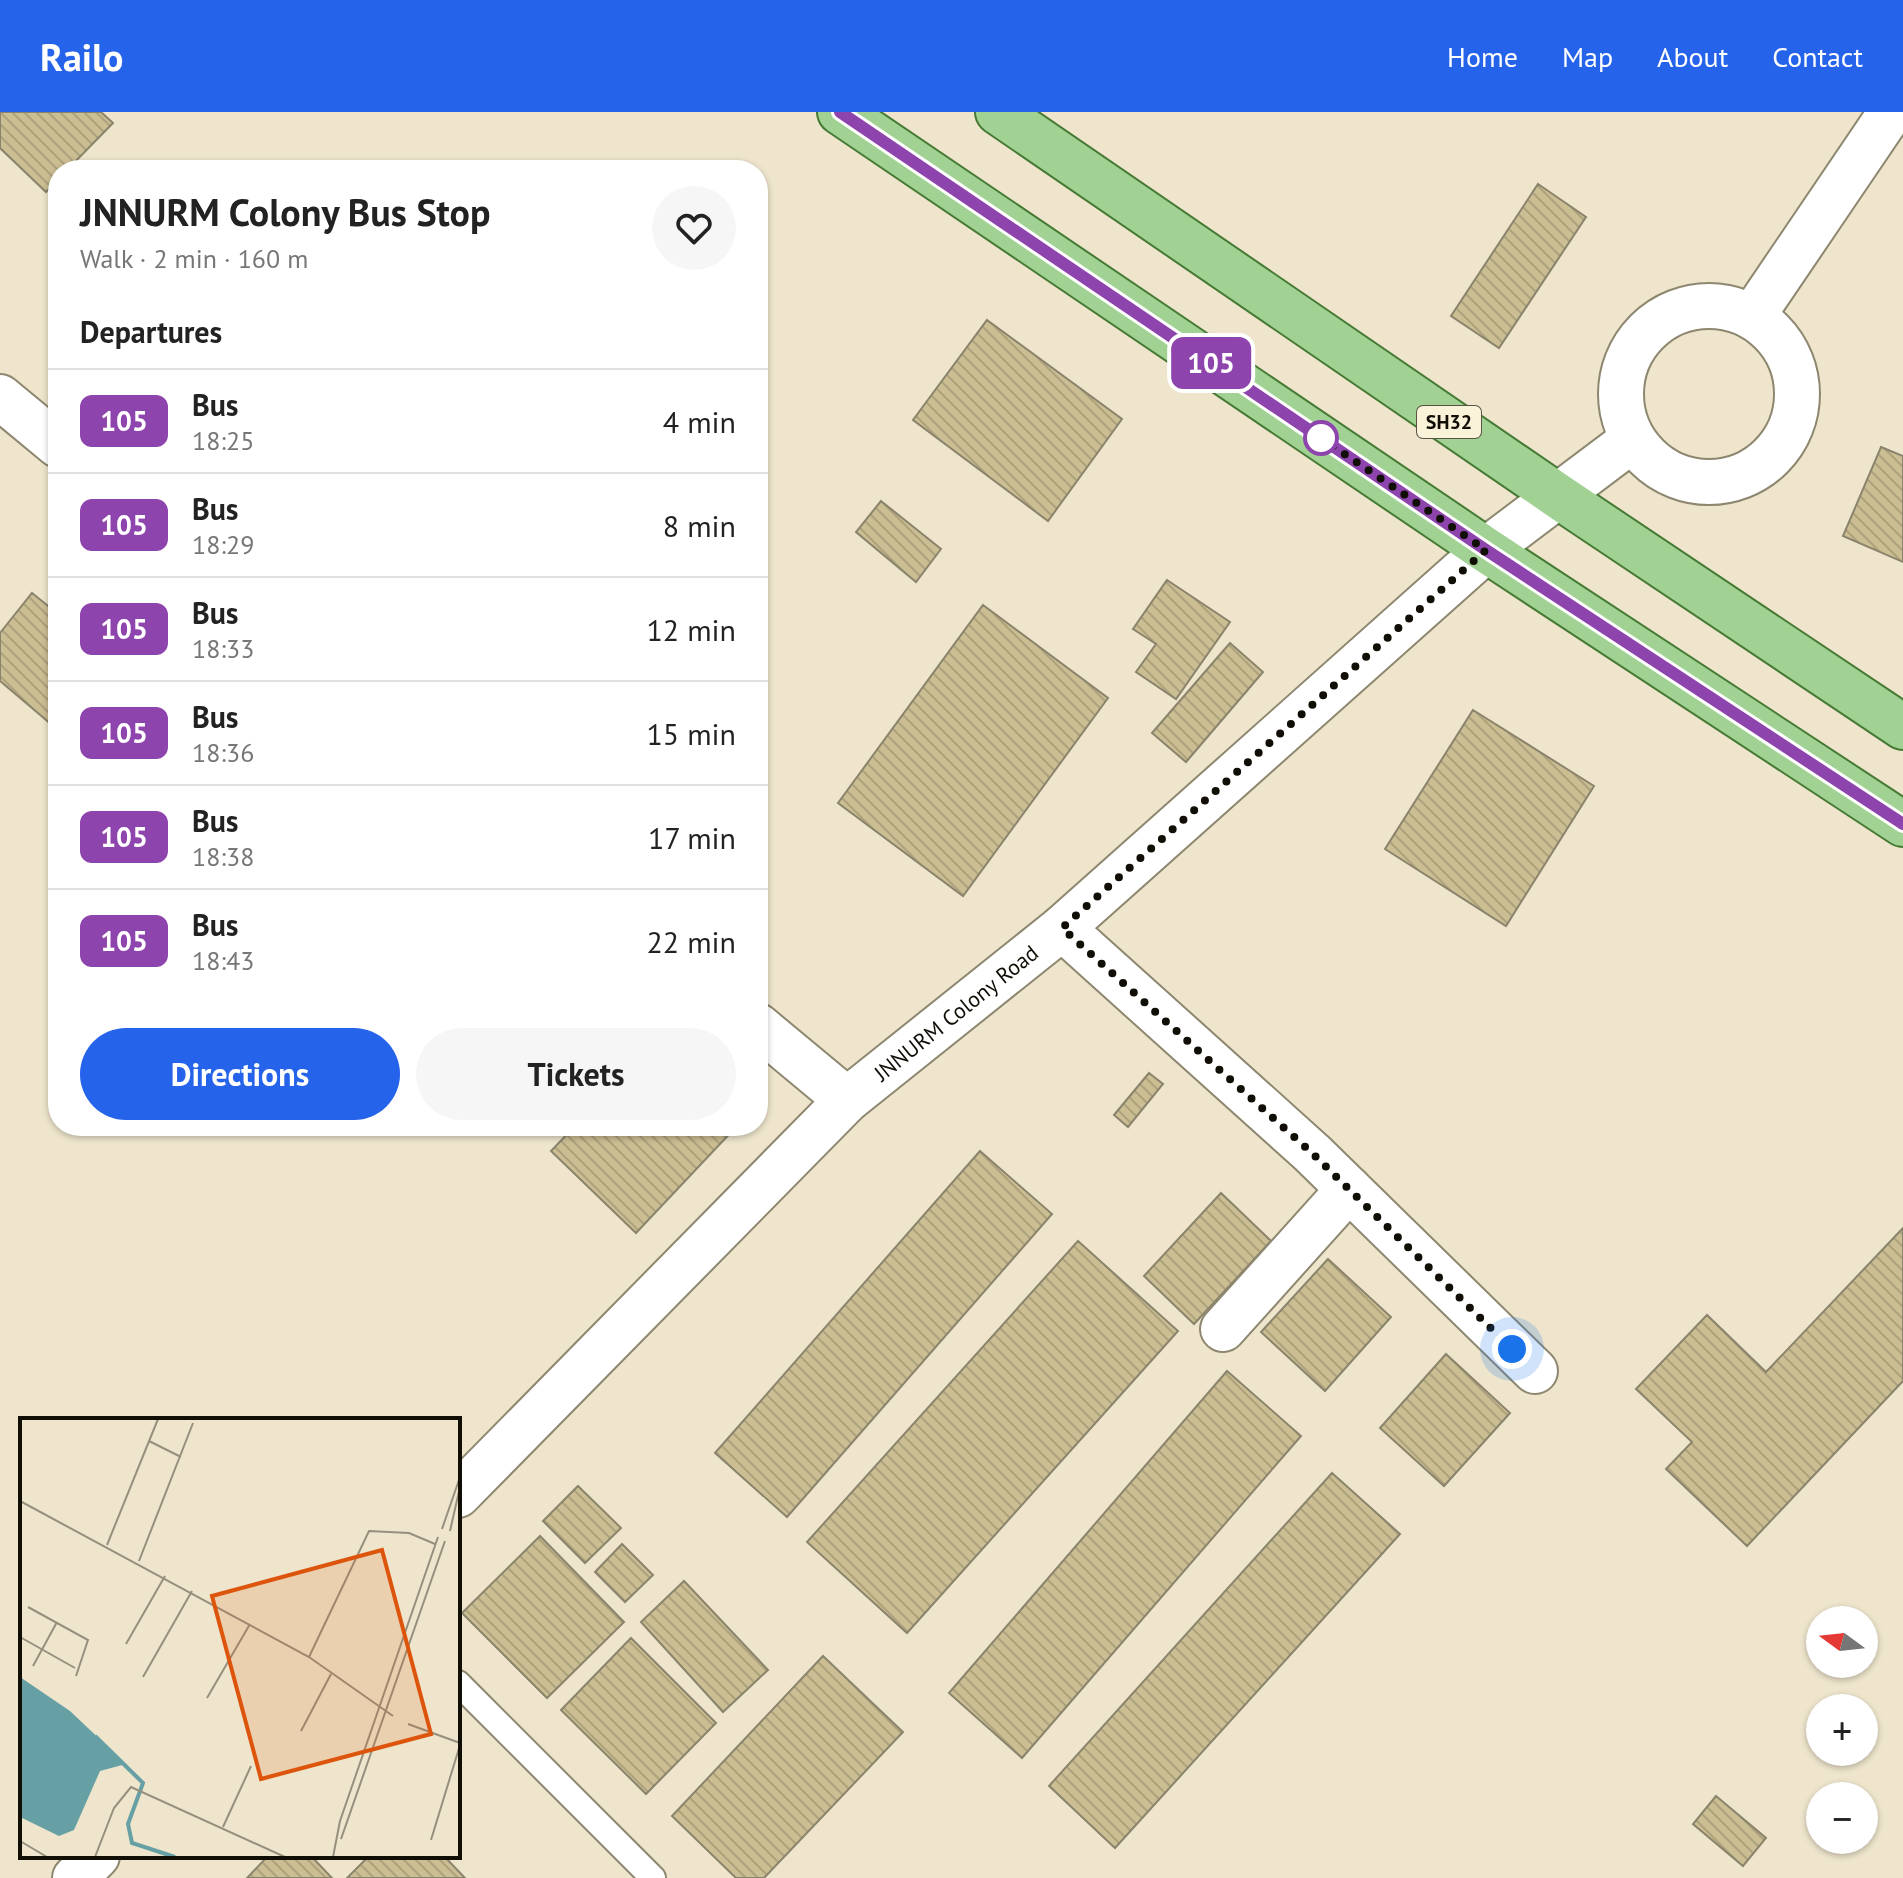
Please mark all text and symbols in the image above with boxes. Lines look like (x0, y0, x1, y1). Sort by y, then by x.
text: Railo (40, 32, 124, 81)
text: Home (1447, 38, 1518, 75)
text: Map (1562, 38, 1613, 75)
text: About (1657, 38, 1728, 75)
text: Contact (1772, 38, 1863, 75)
button: heart (652, 186, 736, 270)
text: JNNURM Colony Bus Stop (80, 187, 491, 236)
text: Walk · 2 min · 160 m (80, 242, 308, 275)
text: Departures (80, 312, 222, 351)
line badge: 105 (1165, 337, 1257, 389)
text: 105 (1187, 344, 1235, 381)
text: Bus (192, 385, 239, 424)
text: 105 (100, 402, 148, 439)
text: 4 min (663, 402, 736, 441)
road number: SH32 (1417, 406, 1481, 438)
unlabelled marker (1304, 421, 1338, 455)
text: 18:25 (192, 424, 254, 457)
text: Bus (192, 489, 239, 528)
text: 105 (100, 506, 148, 543)
text: 8 min (663, 506, 736, 545)
text: 18:29 (192, 528, 254, 561)
text: Bus (192, 593, 239, 632)
text: 105 (100, 610, 148, 647)
text: 12 min (646, 610, 736, 649)
text: 18:33 (192, 632, 254, 665)
text: Bus (192, 697, 239, 736)
text: 105 (100, 714, 148, 751)
text: 15 min (646, 714, 736, 753)
text: 18:36 (192, 736, 254, 769)
text: Bus (192, 801, 239, 840)
text: 105 (100, 818, 148, 855)
text: 17 min (648, 818, 736, 857)
text: 18:38 (192, 840, 254, 873)
text: Bus (192, 905, 239, 944)
text: 105 (100, 922, 148, 959)
text: 22 min (646, 922, 736, 961)
street label: JNNURM Colony Road (867, 939, 1044, 1088)
text: 18:43 (192, 944, 254, 977)
button: Directions (80, 1028, 400, 1120)
button: Tickets (416, 1028, 736, 1120)
your location (1492, 1329, 1532, 1369)
inset map (20, 1418, 460, 1858)
north arrow (1806, 1606, 1878, 1678)
map controls (1806, 1606, 1878, 1854)
button: + (1806, 1694, 1878, 1766)
button: − (1806, 1782, 1878, 1854)

